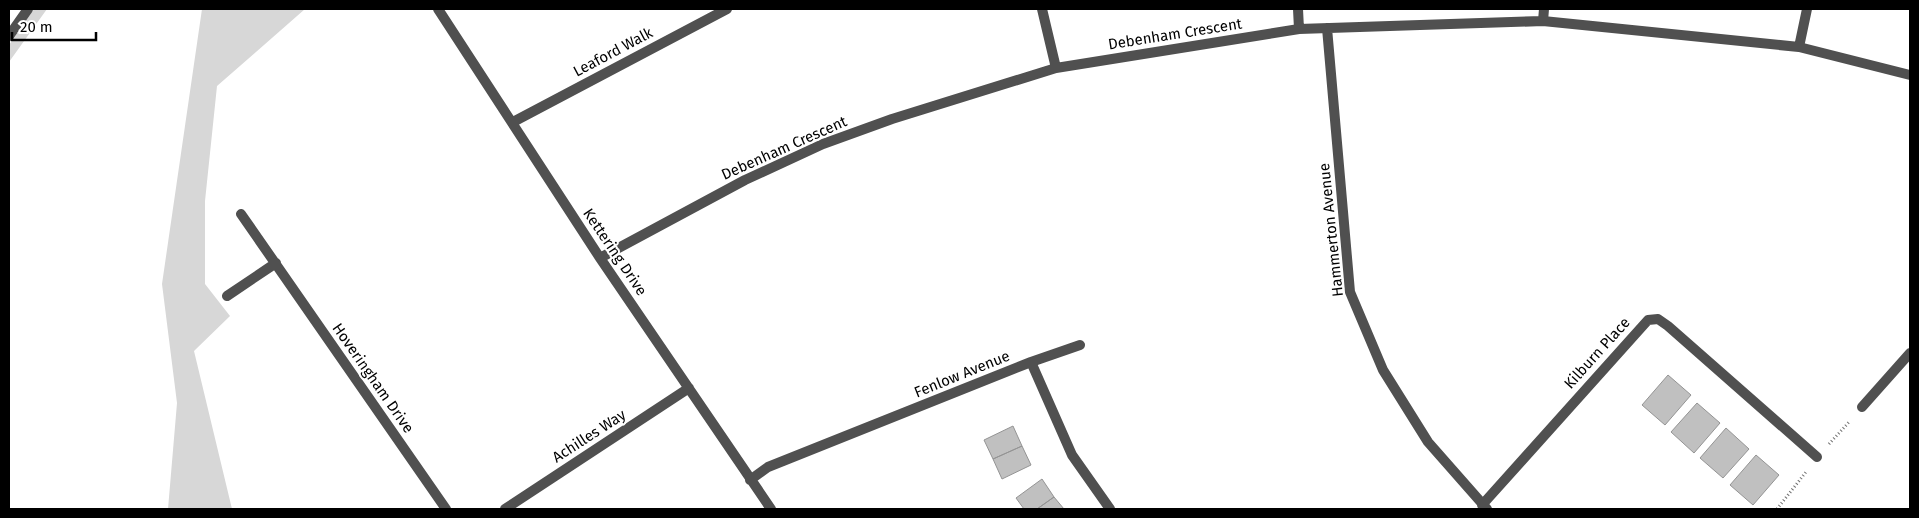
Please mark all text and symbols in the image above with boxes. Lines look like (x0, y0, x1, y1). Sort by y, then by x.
scale bar (12, 10, 96, 42)
street label: Debenham Crescent (1107, 14, 1244, 53)
text: 20 m (20, 18, 53, 36)
street label: Leaford Walk (570, 23, 656, 80)
street label: Debenham Crescent (718, 112, 850, 184)
street label: Hammerton Avenue (1315, 162, 1347, 298)
street label: Kettering Drive (579, 205, 651, 299)
street label: Kilburn Place (1560, 314, 1634, 392)
street label: Hoveringham Drive (328, 320, 418, 436)
street label: Fenlow Avenue (912, 347, 1012, 401)
street label: Achilles Way (549, 405, 630, 466)

